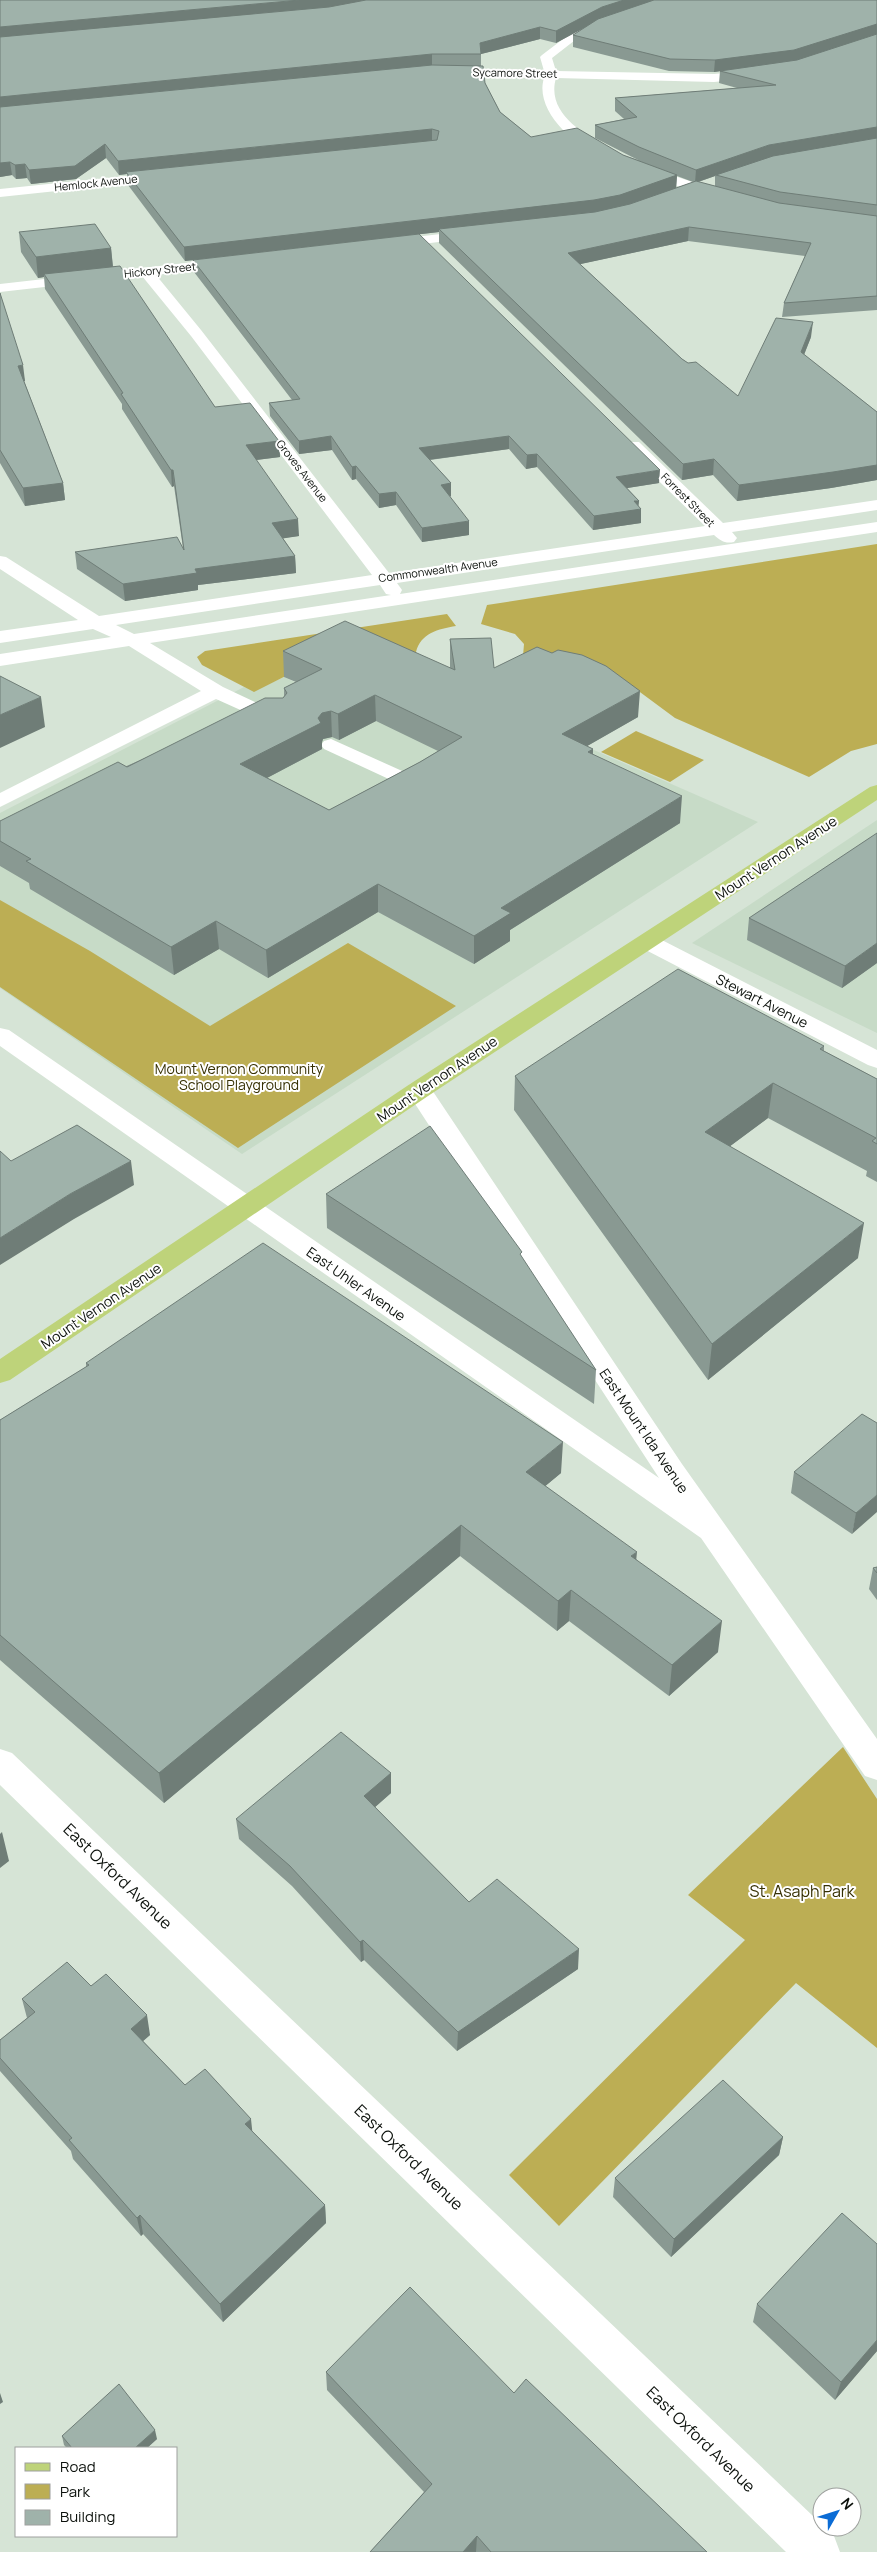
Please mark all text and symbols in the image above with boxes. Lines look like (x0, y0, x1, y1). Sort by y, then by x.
street label: Sycamore Street (472, 64, 558, 81)
street label: Hemlock Avenue (54, 171, 139, 194)
street label: Hickory Street (123, 258, 197, 281)
street label: Groves Avenue (273, 436, 332, 505)
street label: Forrest Street (658, 469, 719, 530)
street label: Commonwealth Avenue (377, 554, 499, 585)
street label: Mount Vernon Avenue (711, 811, 840, 904)
street label: Stewart Avenue (713, 969, 812, 1032)
street label: Mount Vernon Avenue (373, 1031, 501, 1126)
park label: Mount Vernon Community School Playground (155, 1059, 324, 1094)
street label: East Uhler Avenue (303, 1242, 410, 1325)
street label: Mount Vernon Avenue (37, 1258, 165, 1353)
street label: East Mount Ida Avenue (596, 1365, 693, 1497)
street label: East Oxford Avenue (59, 1818, 177, 1934)
park label: St. Asaph Park (749, 1880, 856, 1902)
street label: East Oxford Avenue (350, 2099, 468, 2215)
street label: East Oxford Avenue (642, 2381, 760, 2497)
legend (15, 2447, 178, 2537)
text: Road (60, 2456, 96, 2477)
text: Park (60, 2481, 90, 2502)
north arrow (812, 2487, 862, 2537)
text: N (837, 2494, 858, 2513)
text: Building (60, 2506, 115, 2527)

